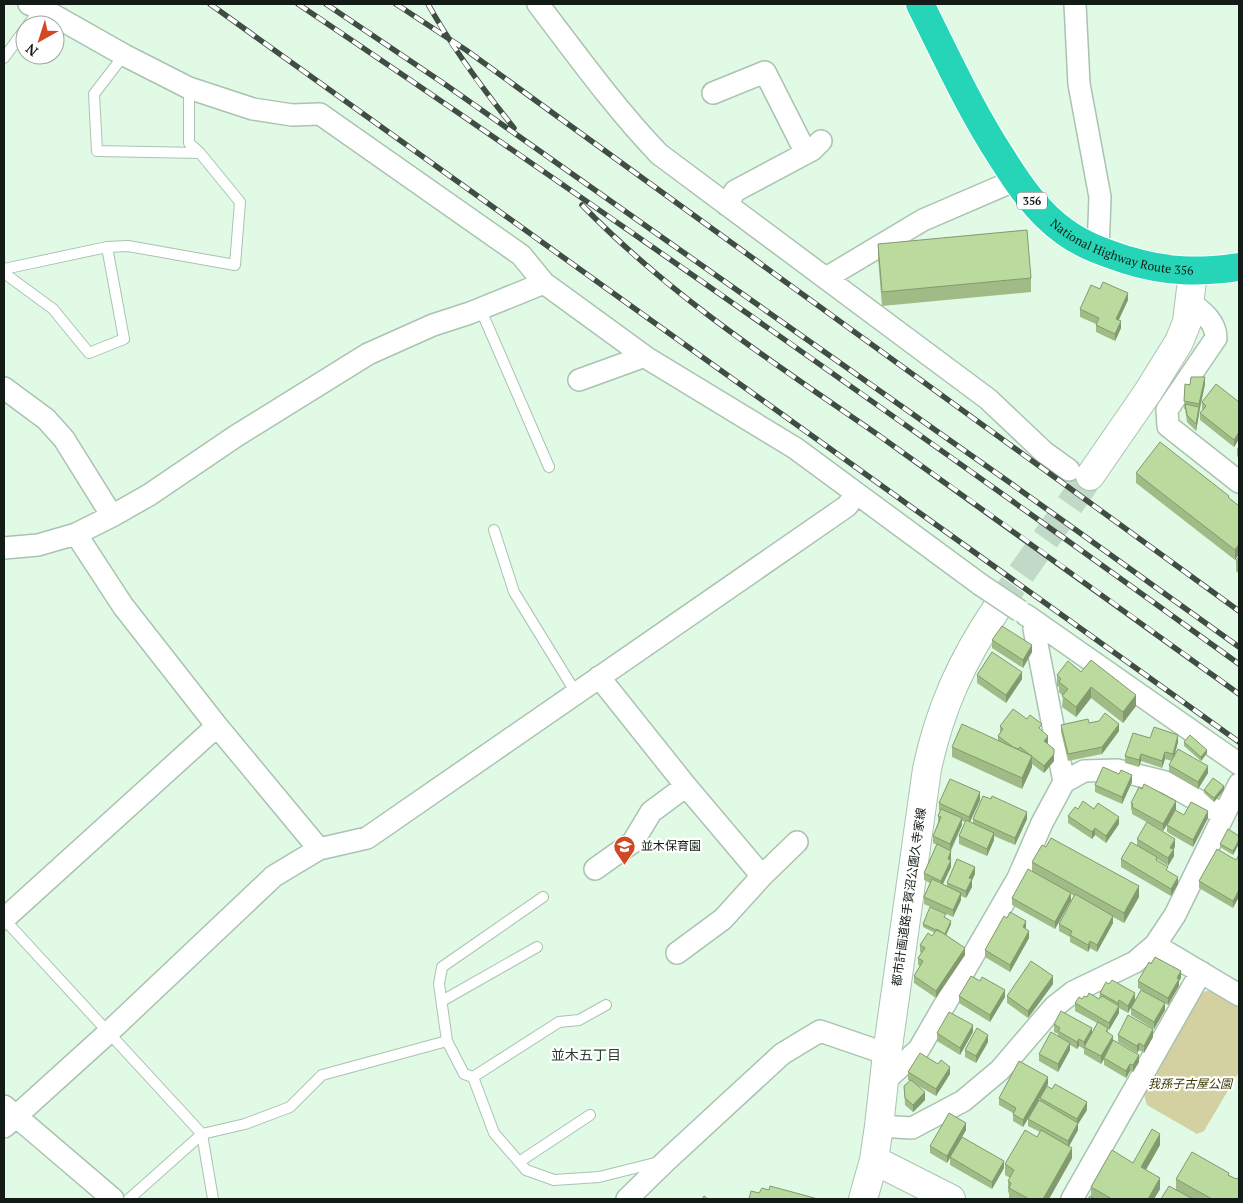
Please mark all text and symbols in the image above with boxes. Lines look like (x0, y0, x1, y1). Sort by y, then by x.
north arrow (15, 15, 65, 65)
text: N (21, 40, 42, 61)
road number: 356 (1017, 192, 1047, 210)
street label: National Highway Route 356 (1047, 216, 1194, 278)
street label: 都市計画道路手賀沼公園久寺家線 (889, 807, 928, 987)
school or university icon: 並木保育園 (613, 834, 637, 865)
place label: 並木保育園 (641, 838, 701, 853)
district label: 並木五丁目 (551, 1045, 621, 1064)
park label: 我孫子古屋公園 (1148, 1076, 1234, 1091)

